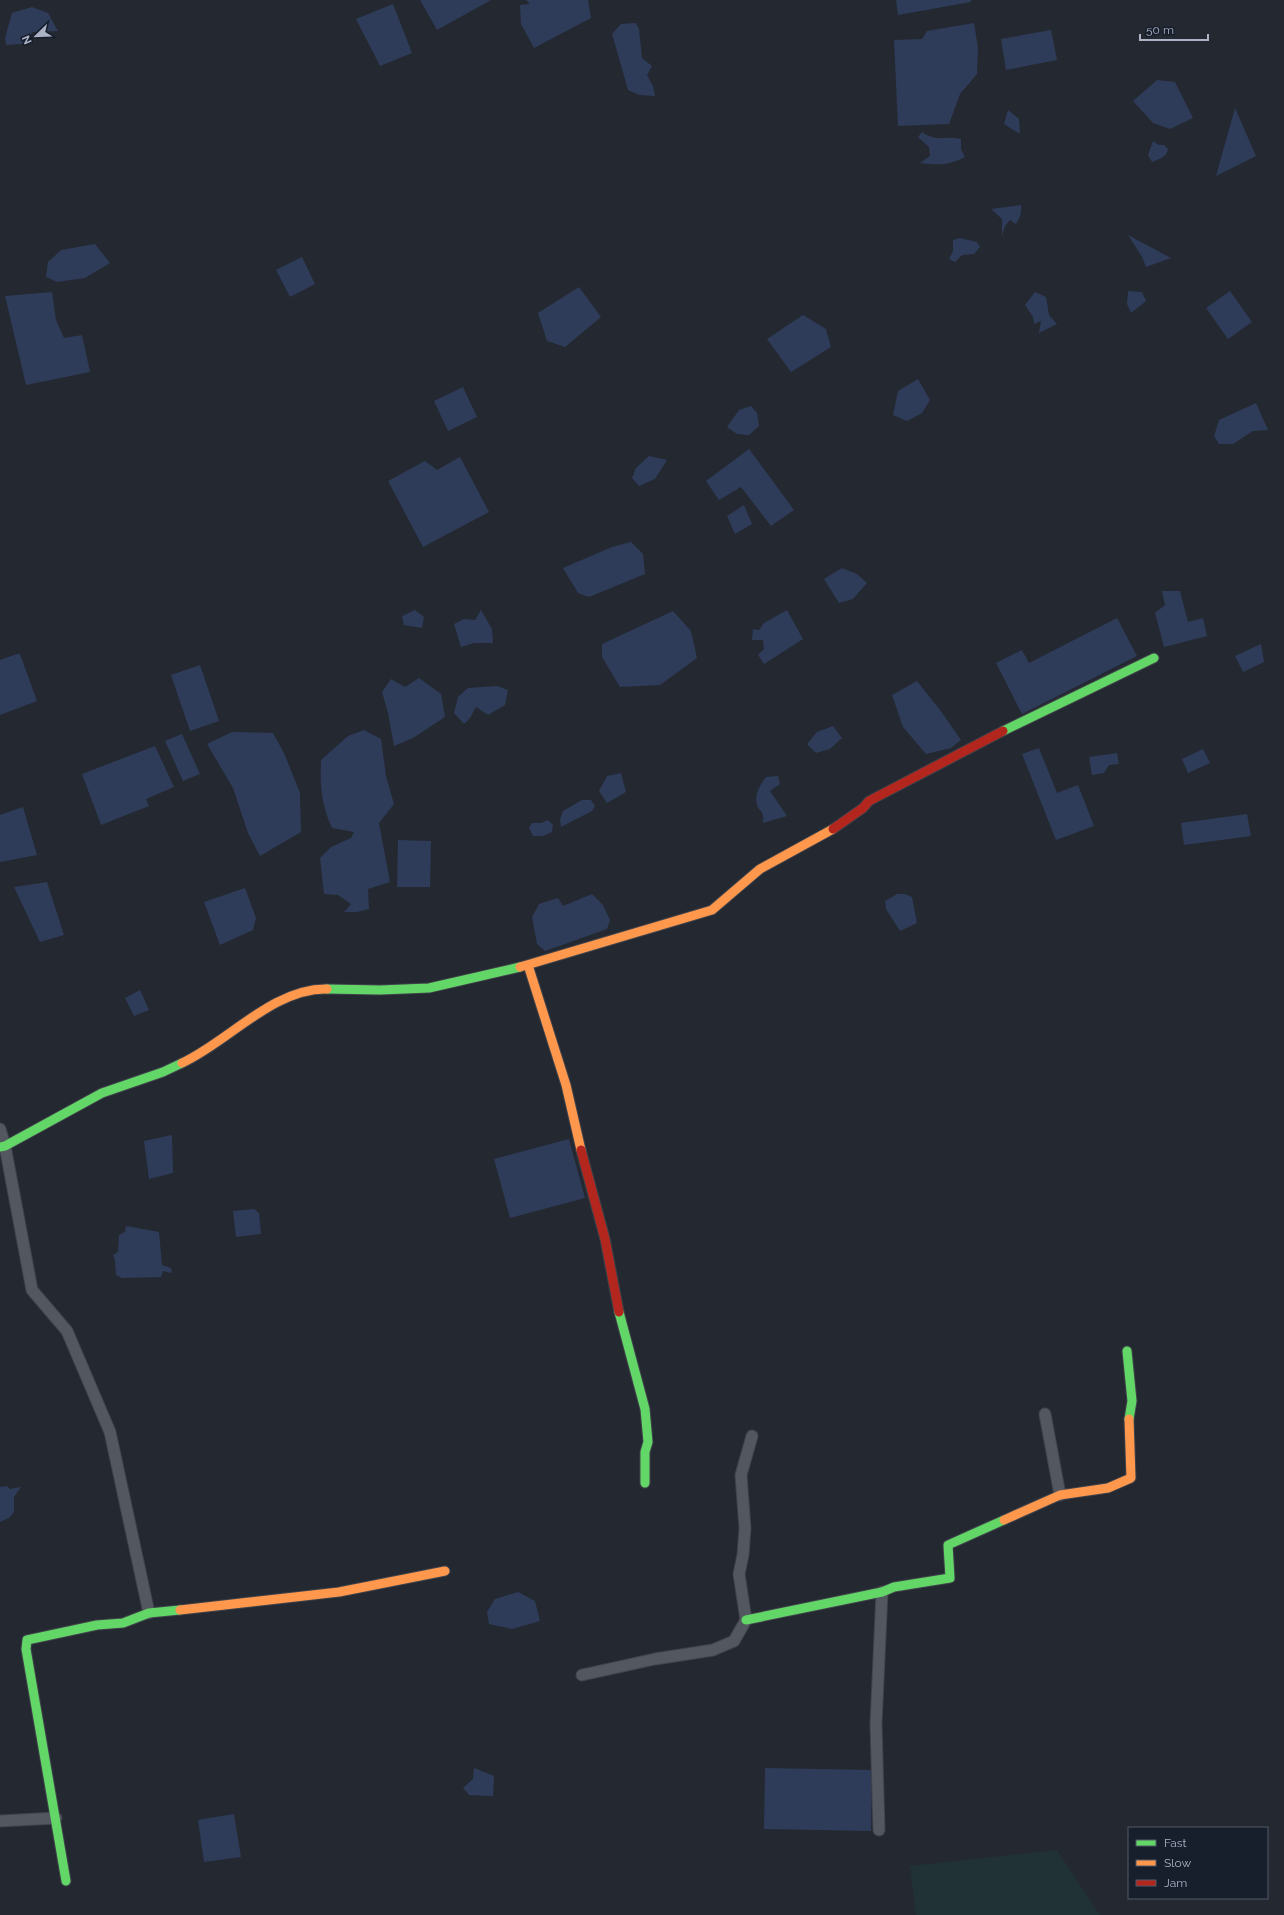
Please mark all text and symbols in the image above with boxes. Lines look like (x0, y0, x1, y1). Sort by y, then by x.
north arrow (16, 16, 56, 56)
scale bar (1140, 16, 1208, 42)
text: 50 m (1146, 23, 1174, 37)
text: N (20, 33, 35, 46)
legend (1128, 1827, 1268, 1899)
text: Fast (1164, 1836, 1187, 1850)
text: Slow (1164, 1856, 1191, 1870)
text: Jam (1164, 1876, 1187, 1890)

